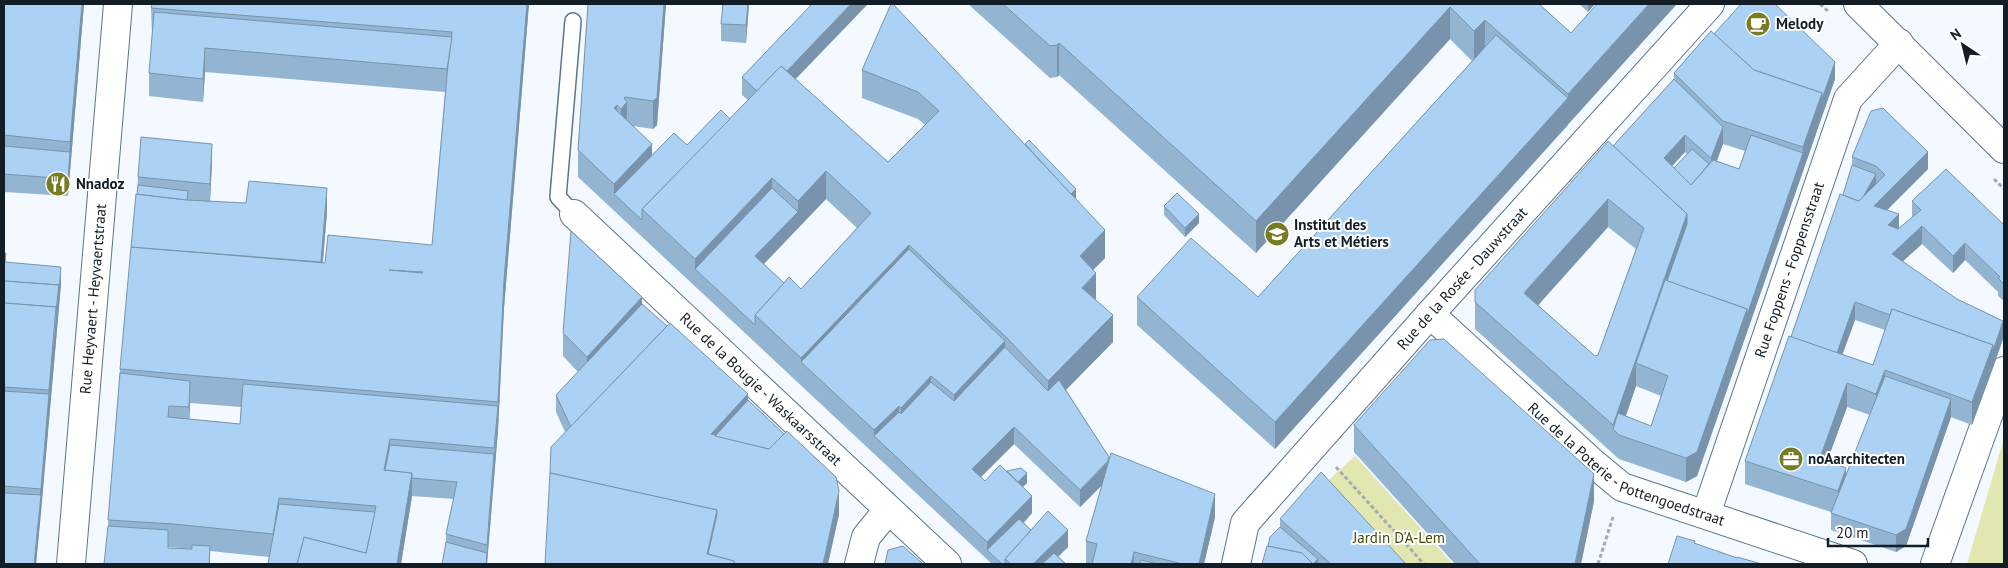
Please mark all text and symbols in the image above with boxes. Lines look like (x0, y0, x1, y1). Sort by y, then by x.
cafe icon: Melody (1745, 11, 1771, 37)
place label: Melody (1776, 14, 1824, 33)
north arrow (1938, 20, 1988, 70)
text: N (1947, 24, 1964, 44)
restaurant icon: Nnadoz (45, 171, 71, 197)
place label: Nnadoz (76, 174, 124, 193)
street label: Rue Foppens - Foppensstraat (1750, 179, 1828, 360)
street label: Rue Heyvaert - Heyvaertstraat (75, 203, 110, 395)
street label: Rue de la Rosée - Dauwstraat (1393, 203, 1531, 354)
place label: Institut des Arts et Métiers (1294, 215, 1389, 251)
school or university icon: Institut des Arts et Métiers (1264, 221, 1290, 247)
street label: Rue de la Bougie - Waskaarsstraat (676, 308, 846, 469)
street label: Rue de la Poterie - Pottengoedstraat (1524, 398, 1727, 530)
office icon: noAarchitecten (1778, 446, 1804, 472)
place label: noAarchitecten (1808, 449, 1905, 468)
scale bar (1828, 516, 1928, 548)
text: 20 m (1836, 523, 1869, 542)
park label: Jardin D'A-Lem (1352, 528, 1445, 547)

